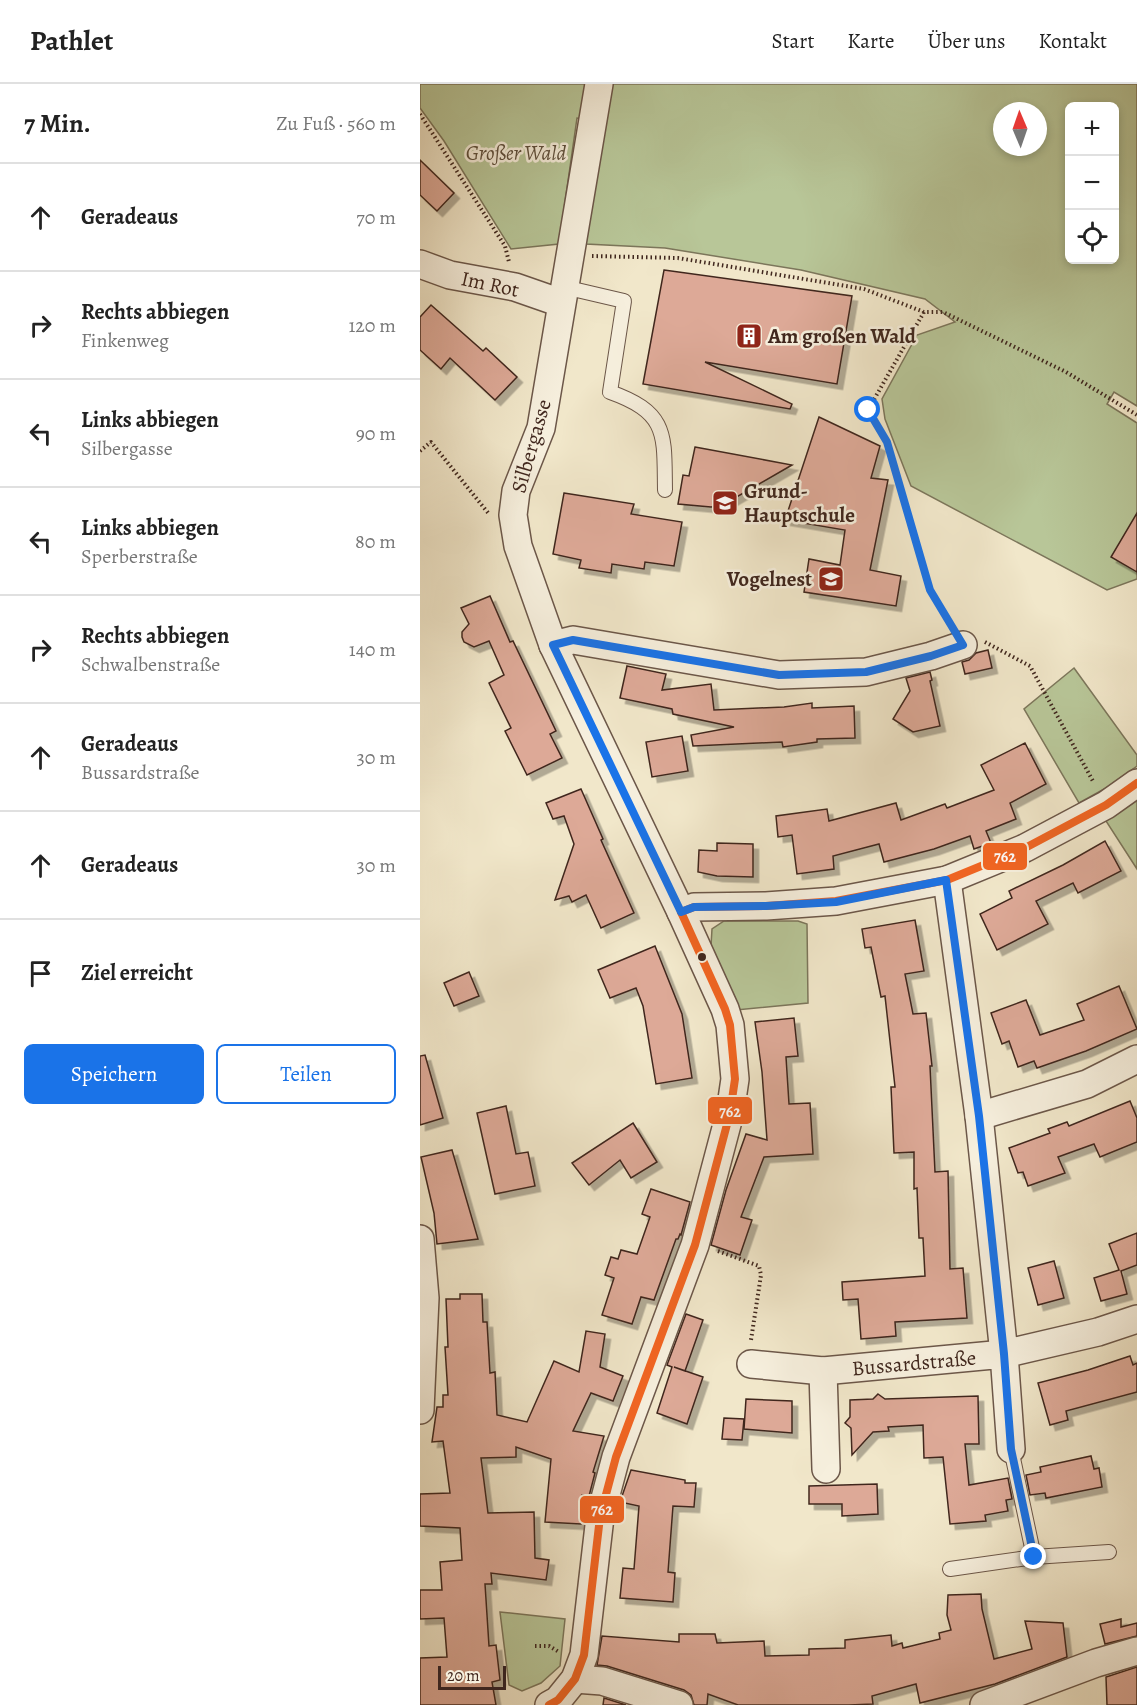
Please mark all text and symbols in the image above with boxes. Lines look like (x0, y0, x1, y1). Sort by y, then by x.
text: Pathlet (30, 22, 113, 60)
text: Start (772, 27, 814, 55)
text: Karte (847, 27, 895, 55)
text: Über uns (928, 27, 1005, 55)
text: Kontakt (1038, 27, 1107, 55)
north arrow (993, 102, 1047, 156)
map controls (1065, 102, 1119, 264)
button: + (1065, 102, 1119, 156)
text: 7 Min. (24, 106, 91, 141)
text: Zu Fuß · 560 m (276, 110, 396, 137)
park label: Großer Wald (466, 139, 566, 167)
button: − (1065, 156, 1119, 210)
icon: ahead (24, 201, 57, 234)
text: Geradeaus (81, 202, 178, 232)
text: 70 m (356, 204, 396, 231)
button: locate (1065, 210, 1119, 264)
street label: Im Rot (458, 264, 522, 304)
text: Rechts abbiegen (81, 297, 229, 327)
icon: right (24, 309, 57, 342)
text: 120 m (348, 312, 396, 339)
building icon: Am großen Wald (734, 321, 764, 351)
place label: Am großen Wald (767, 322, 917, 350)
text: Finkenweg (81, 327, 169, 354)
street label: Silbergasse (504, 396, 558, 496)
route start (854, 396, 880, 422)
text: Links abbiegen (81, 405, 219, 435)
icon: left (24, 417, 57, 450)
text: 90 m (356, 420, 396, 447)
text: Silbergasse (81, 435, 173, 462)
place label: Grund- Hauptschule (744, 477, 855, 529)
school or university icon: Grund- Hauptschule (710, 488, 740, 518)
text: Links abbiegen (81, 513, 219, 543)
icon: left (24, 525, 57, 558)
text: 80 m (355, 528, 396, 555)
text: Sperberstraße (81, 543, 198, 570)
school or university icon: Vogelnest (816, 564, 846, 594)
place label: Vogelnest (726, 565, 812, 593)
text: Rechts abbiegen (81, 621, 229, 651)
icon: right (24, 633, 57, 666)
text: 140 m (349, 636, 396, 663)
text: Schwalbenstraße (81, 651, 220, 678)
text: Geradeaus (81, 729, 178, 759)
icon: ahead (24, 741, 57, 774)
text: 30 m (356, 744, 396, 771)
text: Bussardstraße (81, 759, 200, 786)
line badge: 762 (982, 842, 1028, 871)
text: 762 (994, 846, 1016, 868)
icon: ahead (24, 849, 57, 882)
text: Geradeaus (81, 850, 178, 880)
text: 30 m (356, 852, 396, 879)
unlabelled marker (696, 951, 708, 963)
icon: arrive (24, 957, 57, 990)
text: Ziel erreicht (81, 958, 193, 988)
button: Speichern (24, 1044, 204, 1104)
button: Teilen (216, 1044, 396, 1104)
line badge: 762 (707, 1096, 753, 1125)
text: 762 (719, 1101, 741, 1123)
street label: Bussardstraße (851, 1344, 977, 1382)
line badge: 762 (579, 1495, 625, 1524)
text: 762 (591, 1499, 613, 1521)
route end (1020, 1543, 1046, 1569)
scale bar (438, 1663, 506, 1690)
text: 20 m (447, 1665, 480, 1687)

